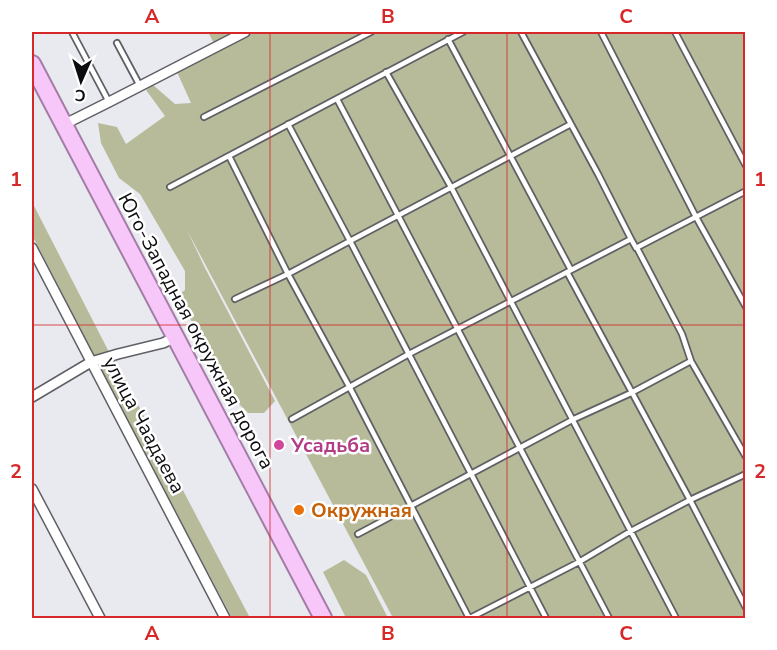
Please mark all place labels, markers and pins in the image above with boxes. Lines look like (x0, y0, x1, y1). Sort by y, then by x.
place label: Усадьба (290, 432, 370, 459)
marker: Усадьба (272, 438, 286, 452)
place label: Окружная (311, 497, 412, 524)
marker: Окружная (292, 503, 306, 517)

